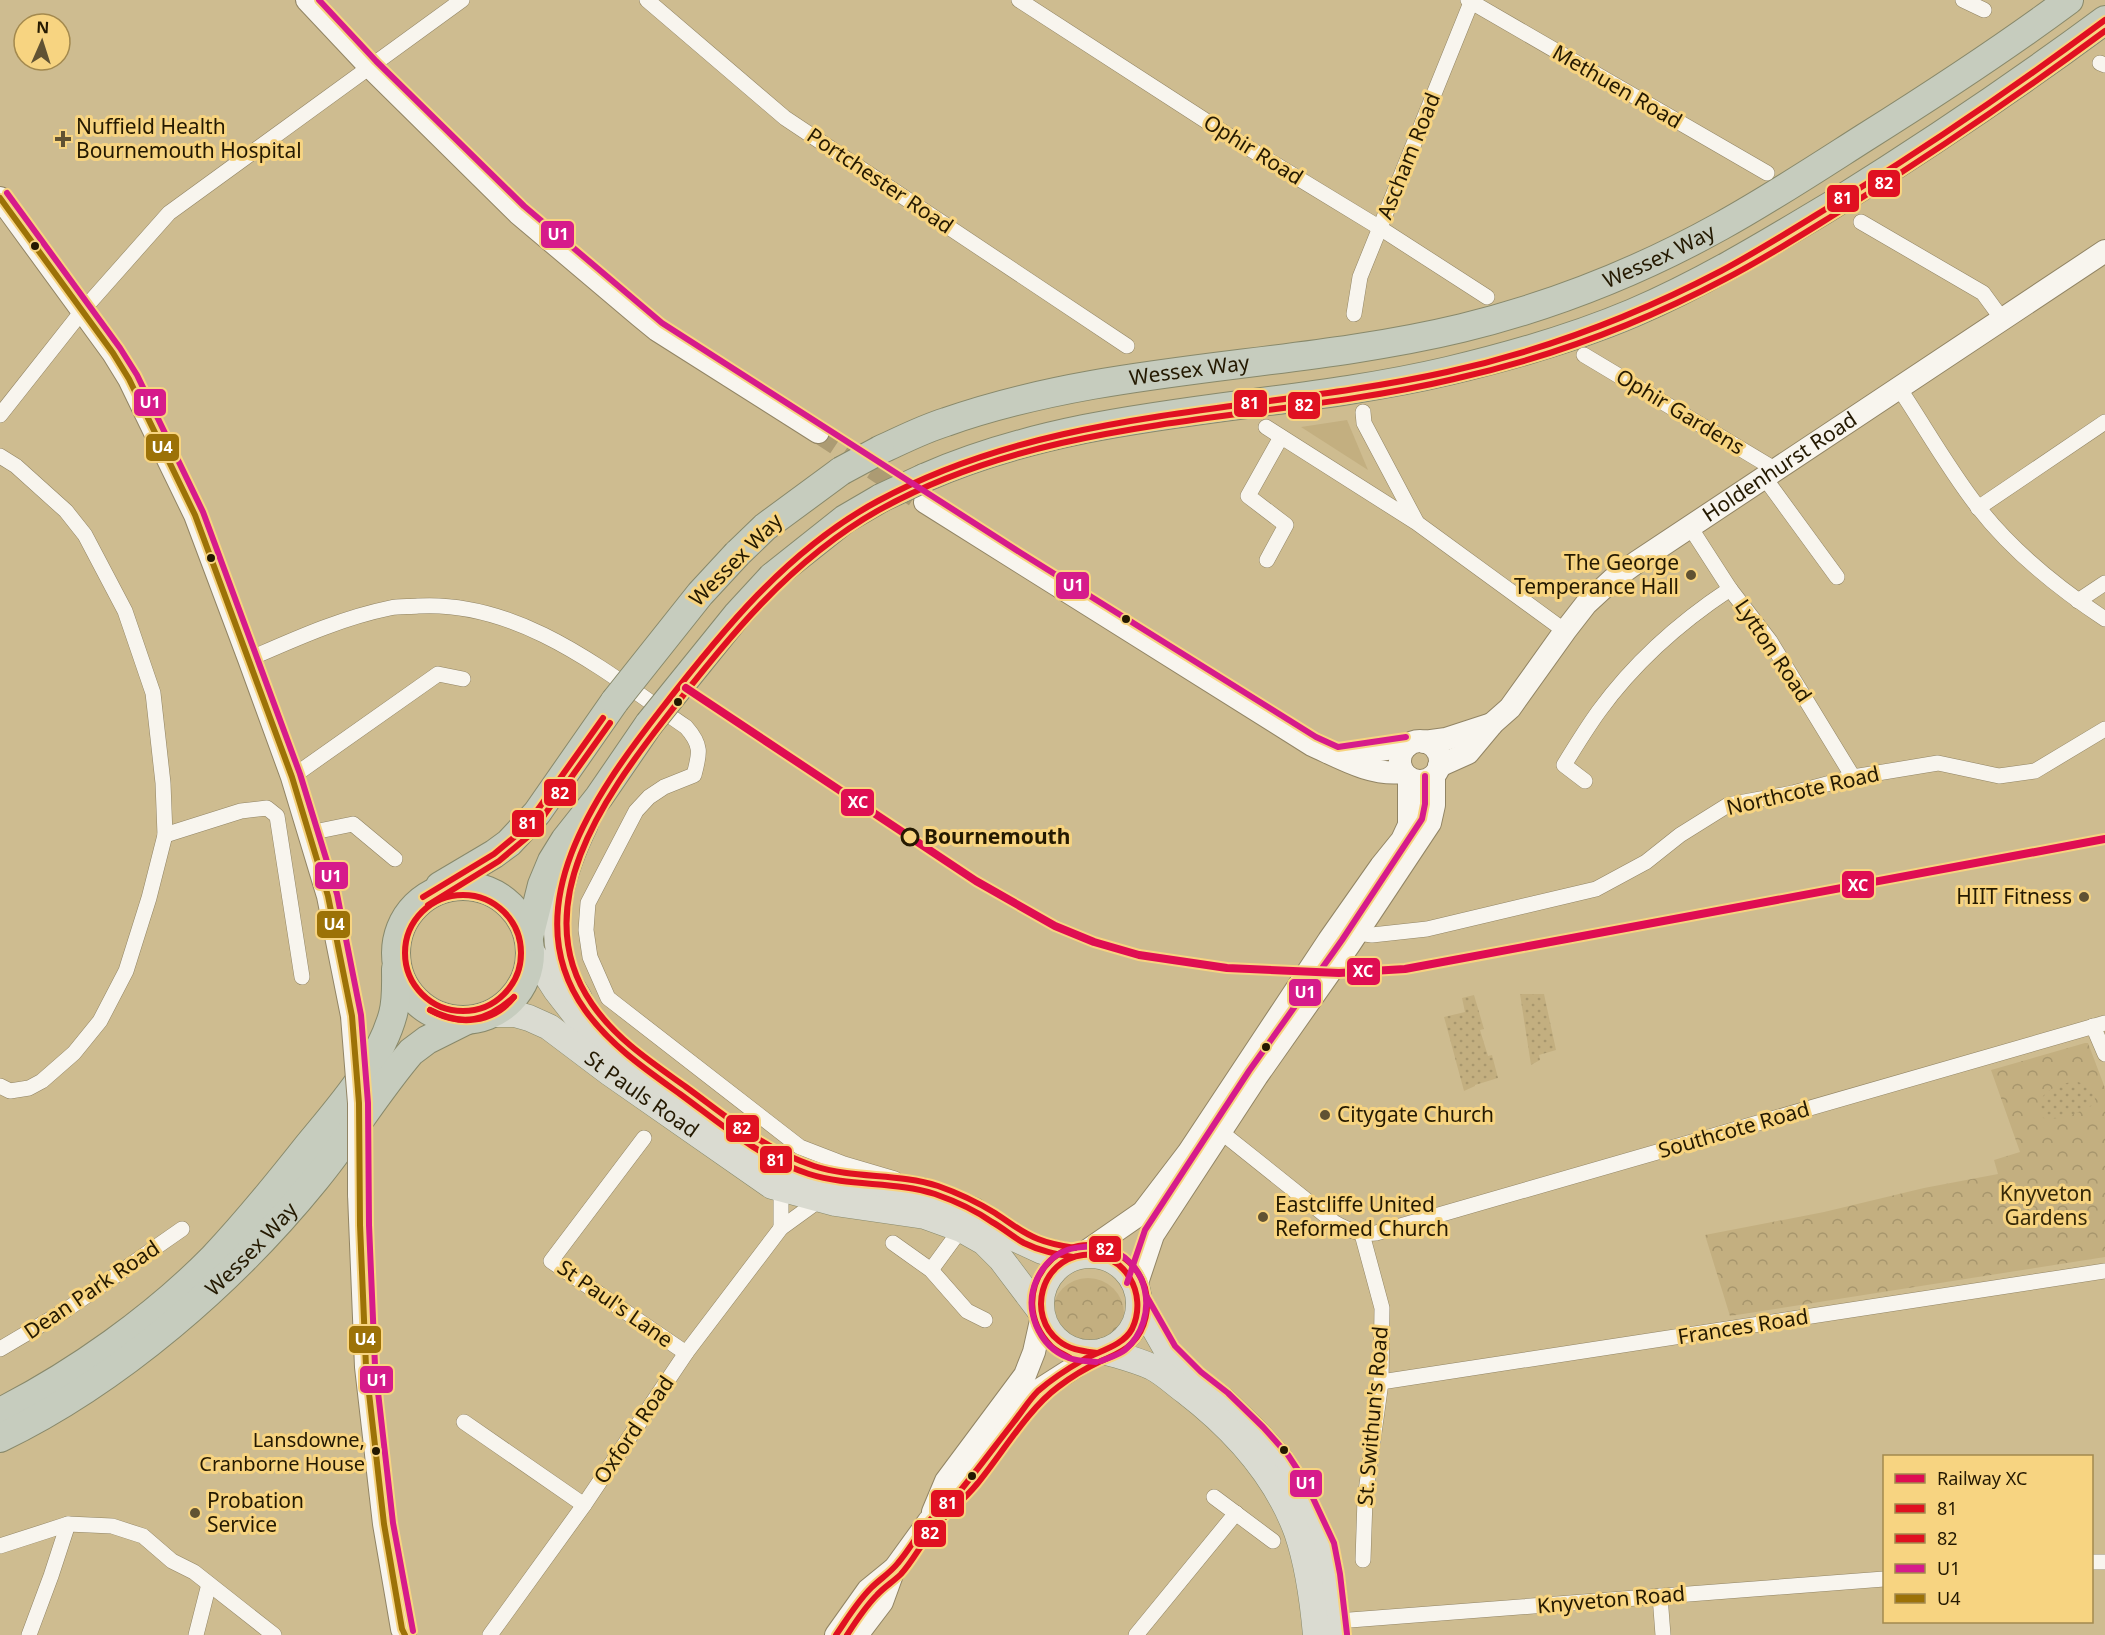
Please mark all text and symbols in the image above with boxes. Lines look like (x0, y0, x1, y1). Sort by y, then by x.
north arrow (12, 12, 72, 72)
text: N (36, 16, 50, 38)
street label: Methuen Road (1548, 38, 1687, 135)
street label: Ascham Road (1370, 88, 1446, 223)
street label: Ophir Road (1198, 108, 1309, 191)
place label: Nuffield Health Bournemouth Hospital (76, 112, 302, 164)
street label: Portchester Road (802, 121, 959, 239)
marker: Nuffield Health Bournemouth Hospital (54, 130, 72, 148)
line badge: 82 (1867, 169, 1901, 198)
text: 82 (1875, 172, 1893, 194)
line badge: 81 (1826, 184, 1860, 213)
text: 81 (1834, 187, 1852, 209)
street label: Wessex Way (1598, 217, 1720, 294)
line badge: U1 (540, 220, 575, 249)
text: U1 (547, 223, 569, 245)
unlabelled marker (29, 240, 41, 252)
street label: Wessex Way (1127, 348, 1251, 392)
street label: Ophir Gardens (1611, 362, 1750, 460)
line badge: U1 (133, 388, 167, 417)
line badge: 81 (1233, 389, 1268, 418)
text: U1 (139, 391, 161, 413)
line badge: 82 (1287, 391, 1321, 420)
text: 81 (1241, 392, 1259, 414)
text: 82 (1295, 394, 1313, 416)
street label: Holdenhurst Road (1697, 405, 1862, 528)
line badge: U4 (145, 433, 180, 462)
text: U4 (151, 436, 173, 458)
street label: Wessex Way (683, 507, 788, 612)
place label: The George Temperance Hall (1514, 548, 1679, 600)
unlabelled marker (205, 552, 217, 564)
marker: The George Temperance Hall (1684, 568, 1698, 582)
line badge: U1 (1055, 571, 1090, 600)
text: U1 (1062, 574, 1084, 596)
street label: Lytton Road (1729, 593, 1819, 707)
unlabelled marker (1120, 613, 1132, 625)
unlabelled marker (672, 696, 684, 708)
street label: Northcote Road (1724, 759, 1882, 821)
line badge: 82 (543, 778, 577, 807)
text: 82 (551, 782, 569, 804)
line badge: XC (840, 788, 875, 817)
text: XC (848, 791, 868, 813)
line badge: 81 (511, 809, 545, 838)
text: 81 (519, 812, 537, 834)
place label: Bournemouth (924, 822, 1070, 850)
marker: Bournemouth (901, 828, 919, 846)
line badge: U1 (314, 861, 349, 890)
text: U1 (320, 865, 342, 887)
line badge: XC (1841, 870, 1875, 899)
text: XC (1848, 874, 1868, 896)
place label: HIIT Fitness (1956, 882, 2072, 910)
marker: HIIT Fitness (2077, 890, 2091, 904)
line badge: U4 (316, 910, 351, 939)
text: U4 (323, 913, 345, 935)
line badge: XC (1346, 957, 1381, 986)
text: XC (1353, 960, 1373, 982)
line badge: U1 (1288, 978, 1322, 1007)
text: U1 (1294, 981, 1316, 1003)
unlabelled marker (1260, 1041, 1272, 1053)
street label: St Pauls Road (579, 1044, 705, 1144)
street label: Southcote Road (1655, 1094, 1813, 1164)
place label: Citygate Church (1337, 1100, 1494, 1128)
marker: Citygate Church (1318, 1108, 1332, 1122)
line badge: 82 (725, 1114, 760, 1143)
text: 82 (733, 1117, 751, 1139)
line badge: 81 (759, 1145, 793, 1174)
text: 81 (767, 1149, 785, 1171)
park label: Knyveton Gardens (2000, 1179, 2092, 1231)
place label: Eastcliffe United Reformed Church (1275, 1190, 1449, 1242)
street label: Wessex Way (199, 1196, 303, 1302)
marker: Eastcliffe United Reformed Church (1256, 1210, 1270, 1224)
street label: Dean Park Road (18, 1233, 165, 1345)
line badge: 82 (1088, 1235, 1122, 1263)
text: 82 (1096, 1238, 1114, 1260)
street label: St Paul's Lane (552, 1253, 679, 1353)
street label: Frances Road (1676, 1302, 1810, 1350)
line badge: U4 (348, 1325, 382, 1354)
street label: St. Swithun's Road (1350, 1325, 1394, 1507)
text: U4 (354, 1328, 376, 1350)
line badge: U1 (359, 1365, 394, 1394)
text: U1 (366, 1369, 388, 1391)
street label: Oxford Road (587, 1370, 680, 1489)
place label: Lansdowne, Cranborne House (199, 1426, 365, 1477)
unlabelled marker (1278, 1444, 1290, 1456)
marker: Lansdowne, Cranborne House (370, 1445, 382, 1457)
legend (1883, 1455, 2093, 1623)
text: Railway XC (1937, 1466, 2027, 1490)
line badge: U1 (1289, 1469, 1323, 1498)
unlabelled marker (966, 1470, 978, 1482)
text: U1 (1295, 1472, 1317, 1494)
place label: Probation Service (207, 1486, 304, 1538)
line badge: 81 (930, 1489, 965, 1518)
text: 81 (939, 1492, 957, 1514)
text: 81 (1937, 1496, 1958, 1520)
marker: Probation Service (188, 1506, 202, 1520)
line badge: 82 (913, 1519, 947, 1548)
text: 82 (921, 1522, 939, 1544)
text: 82 (1937, 1526, 1958, 1550)
text: U1 (1937, 1556, 1960, 1580)
street label: Knyveton Road (1536, 1579, 1686, 1619)
text: U4 (1937, 1586, 1960, 1610)

